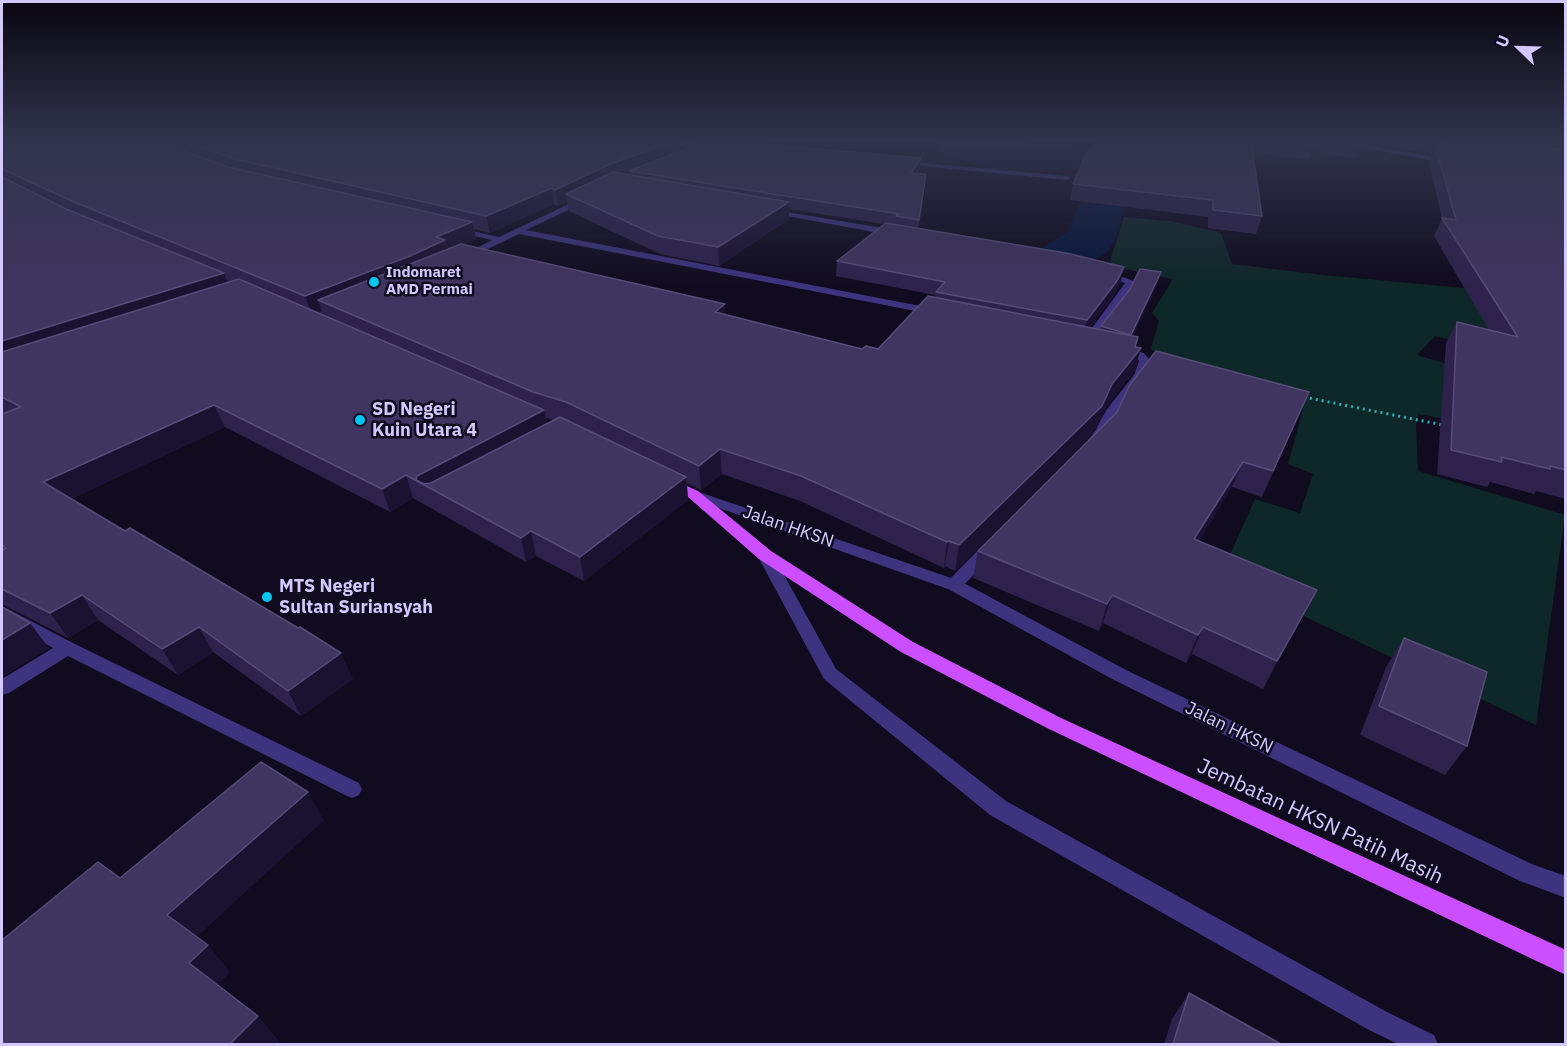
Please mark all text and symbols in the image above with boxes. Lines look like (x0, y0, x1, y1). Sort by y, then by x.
north arrow (1489, 18, 1549, 78)
text: U (1491, 32, 1514, 50)
place label: Indomaret AMD Permai (386, 264, 473, 299)
marker: Indomaret AMD Permai (367, 275, 381, 289)
place label: SD Negeri Kuin Utara 4 (372, 399, 477, 442)
marker: SD Negeri Kuin Utara 4 (353, 413, 367, 427)
street label: Jalan HKSN (740, 501, 836, 553)
place label: MTS Negeri Sultan Suriansyah (279, 576, 433, 618)
marker: MTS Negeri Sultan Suriansyah (260, 590, 274, 604)
street label: Jalan HKSN (1182, 697, 1276, 759)
street label: Jembatan HKSN Patih Masih (1193, 754, 1447, 890)

